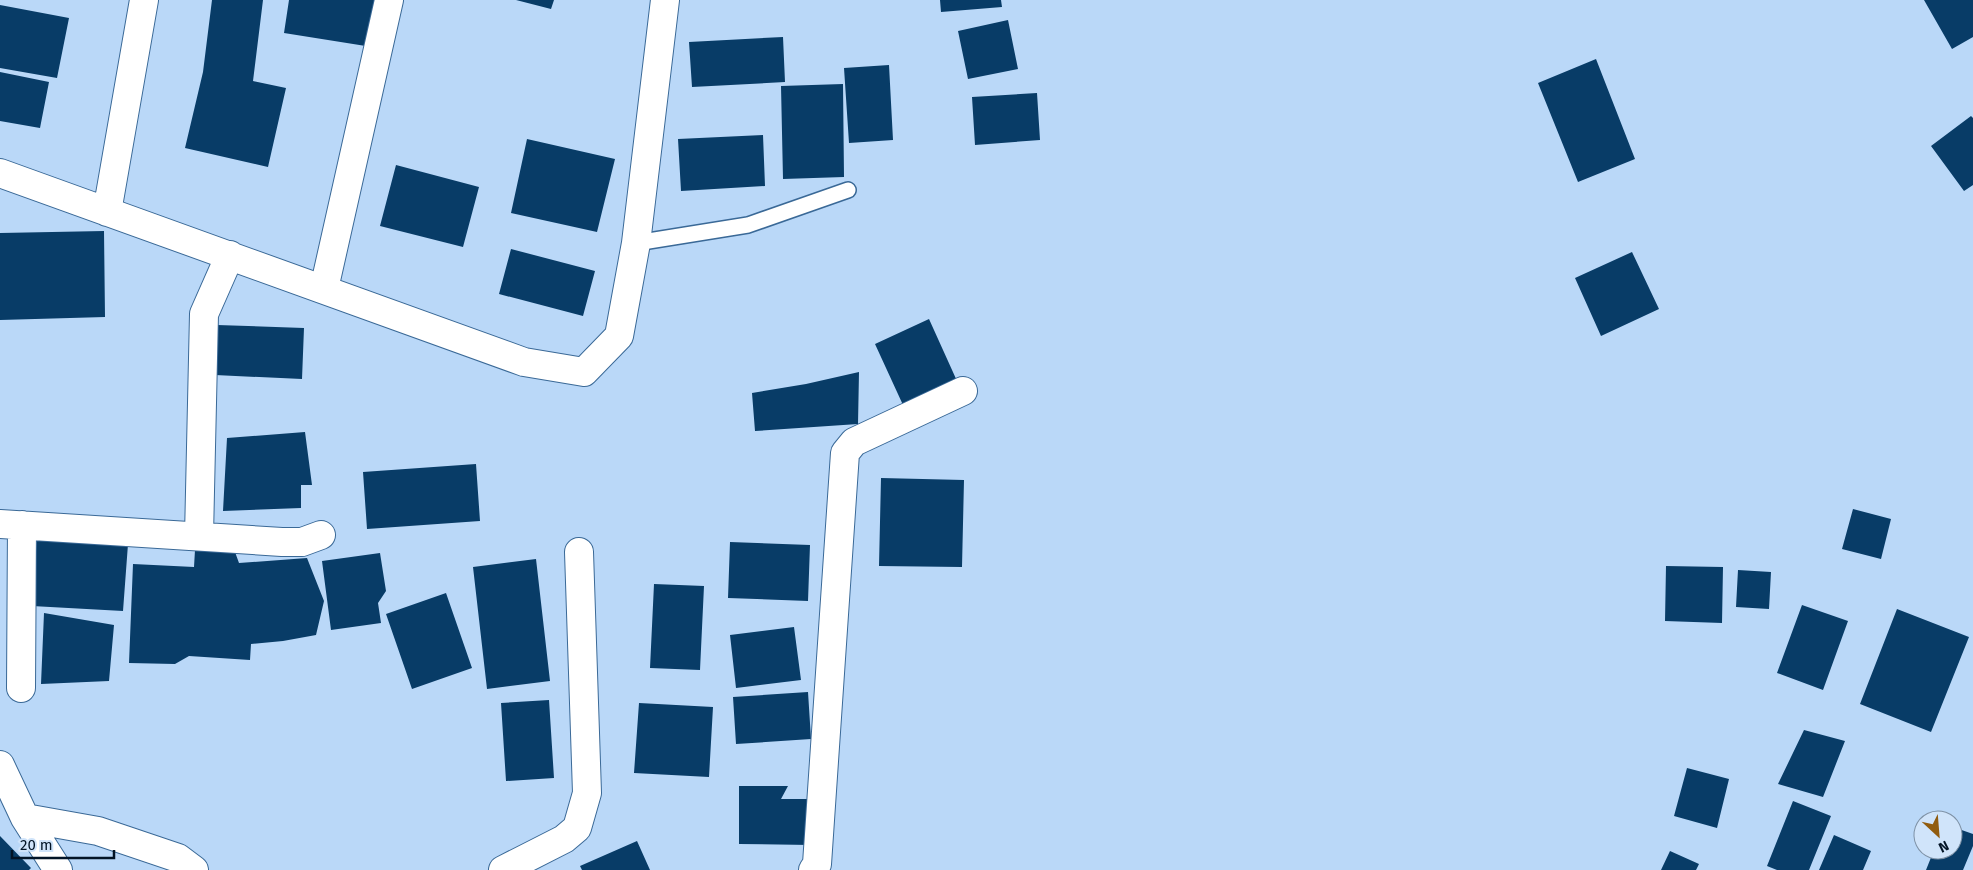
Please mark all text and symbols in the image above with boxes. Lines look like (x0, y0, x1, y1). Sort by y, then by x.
north arrow (1913, 810, 1963, 860)
scale bar (12, 828, 115, 860)
text: 20 m (20, 836, 53, 854)
text: N (1936, 837, 1951, 856)

